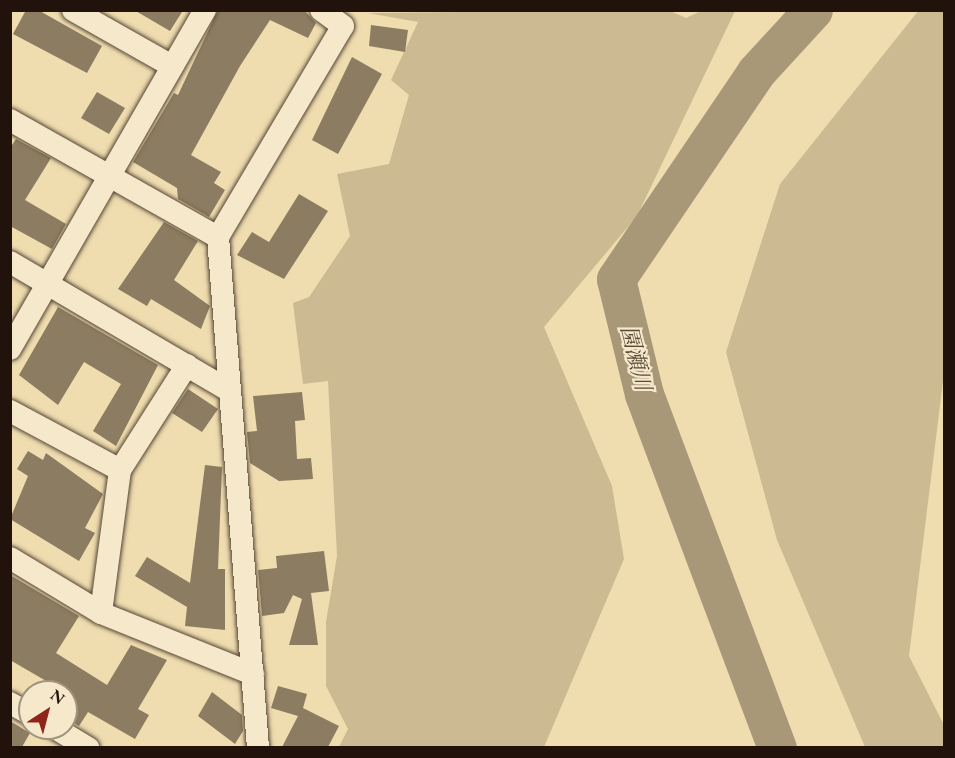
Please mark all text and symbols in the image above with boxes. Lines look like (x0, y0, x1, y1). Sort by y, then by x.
water label: 園瀬川 (615, 323, 657, 393)
north arrow (18, 680, 78, 740)
text: N (46, 684, 69, 709)

